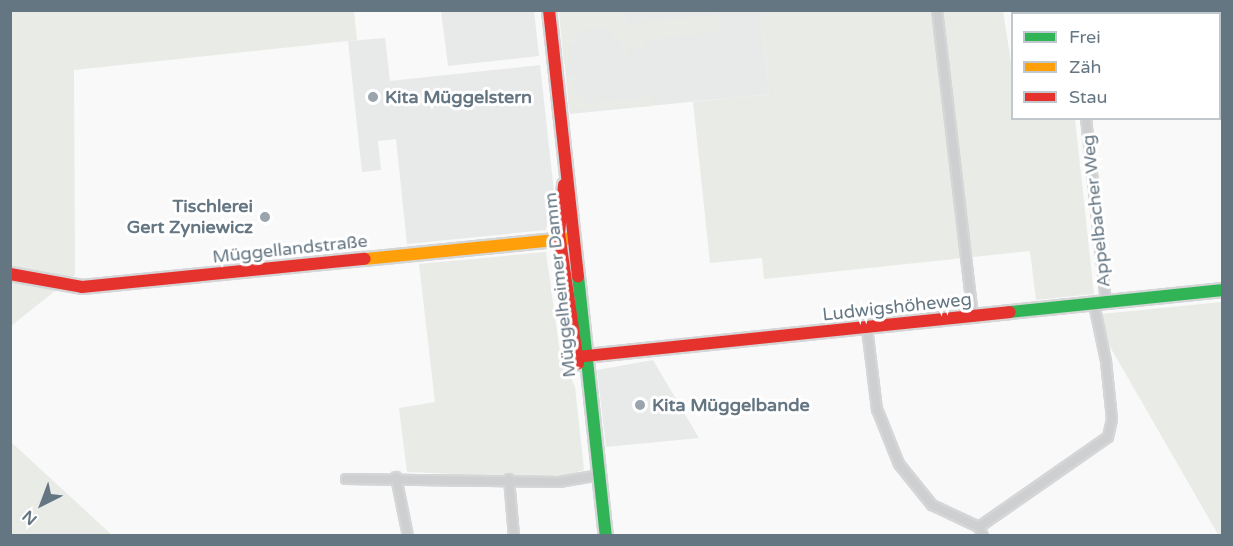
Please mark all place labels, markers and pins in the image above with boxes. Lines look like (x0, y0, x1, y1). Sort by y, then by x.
place label: Kita Müggelstern (385, 86, 532, 108)
marker: Kita Müggelstern (366, 90, 380, 104)
place label: Tischlerei Gert Zyniewicz (127, 196, 253, 238)
marker: Tischlerei Gert Zyniewicz (258, 210, 272, 224)
place label: Kita Müggelbande (652, 394, 810, 416)
marker: Kita Müggelbande (633, 398, 647, 412)

